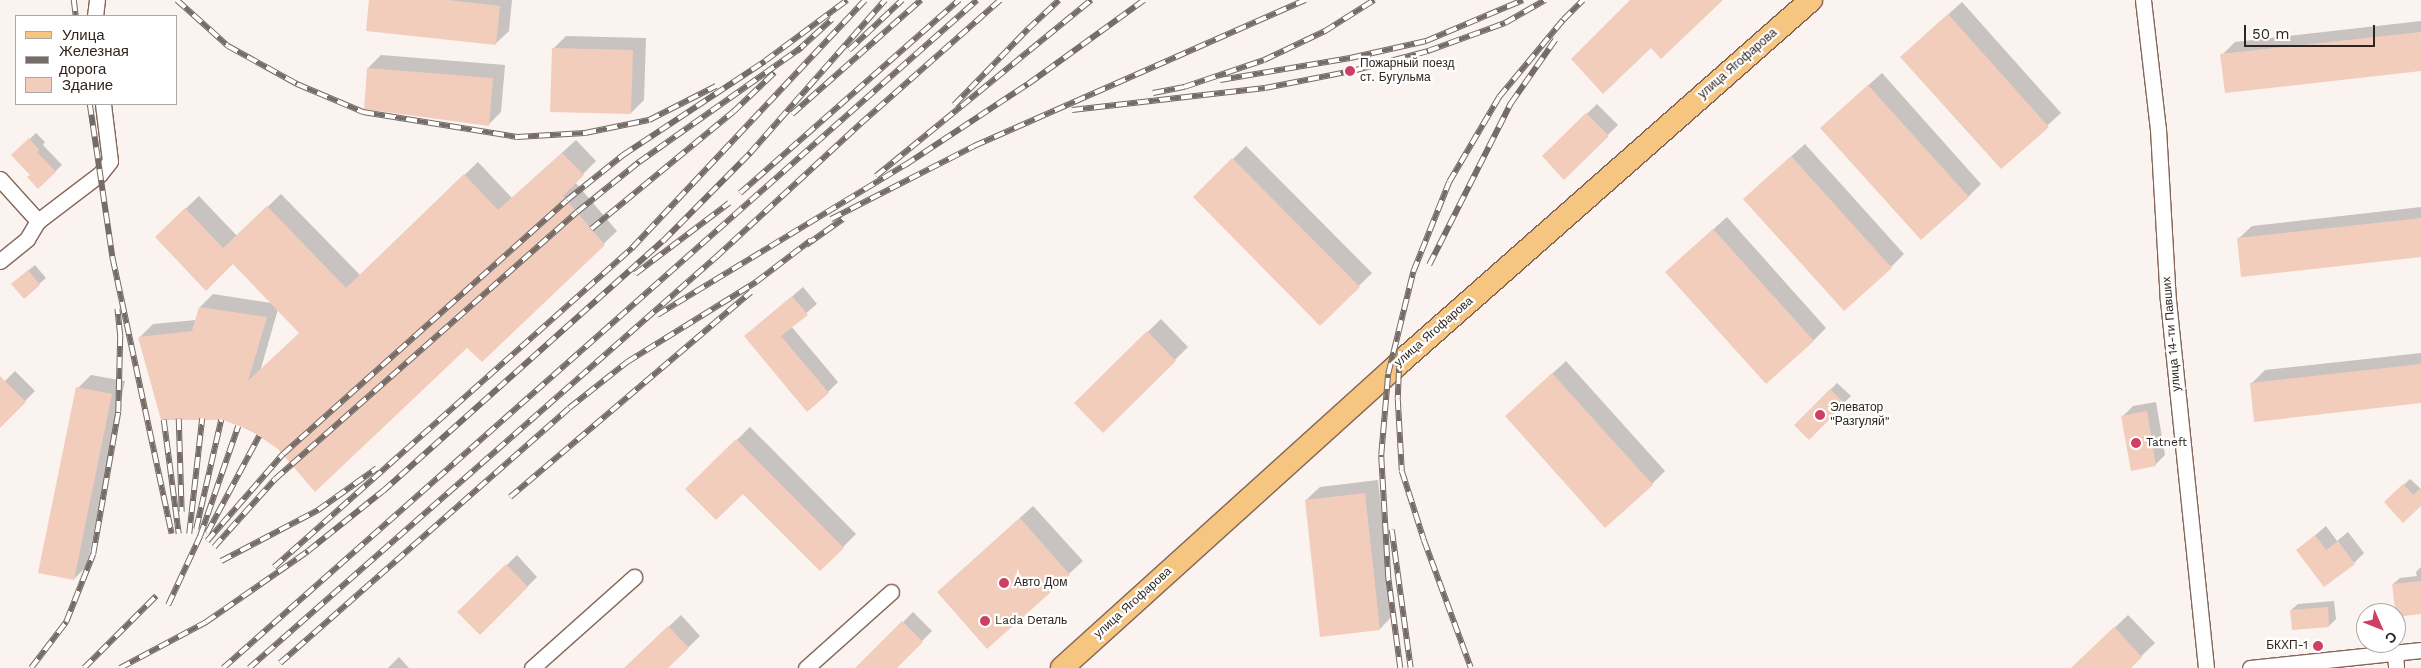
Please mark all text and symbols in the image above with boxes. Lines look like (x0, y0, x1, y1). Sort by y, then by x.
legend (15, 15, 178, 105)
scale bar (2246, 15, 2377, 47)
text: 50 m (2252, 25, 2289, 43)
text: Улица (62, 26, 105, 44)
street label: улица Ягофарова (1696, 26, 1780, 102)
text: Железная дорога (59, 42, 129, 78)
place label: Пожарный поезд ст. Бугульма (1360, 57, 1454, 85)
marker: Пожарный поезд ст. Бугульма (1344, 65, 1356, 77)
text: Здание (62, 76, 113, 94)
street label: улица 14-ти Павших (2160, 276, 2184, 392)
street label: улица Ягофарова (1392, 294, 1476, 370)
place label: Элеватор "Разгуляй" (1830, 401, 1890, 429)
marker: Элеватор "Разгуляй" (1814, 409, 1826, 421)
place label: Tatneft (2146, 436, 2187, 450)
marker: Tatneft (2130, 437, 2142, 449)
street label: улица Ягофарова (1091, 564, 1175, 642)
place label: Авто Дом (1014, 576, 1067, 590)
marker: Авто Дом (998, 577, 1010, 589)
north arrow (2356, 603, 2406, 653)
place label: Lada Dеталь (995, 614, 1068, 628)
marker: Lada Dеталь (979, 615, 991, 627)
text: С (2382, 629, 2400, 647)
place label: БКХП-1 (2266, 639, 2308, 653)
marker: БКХП-1 (2312, 640, 2324, 652)

